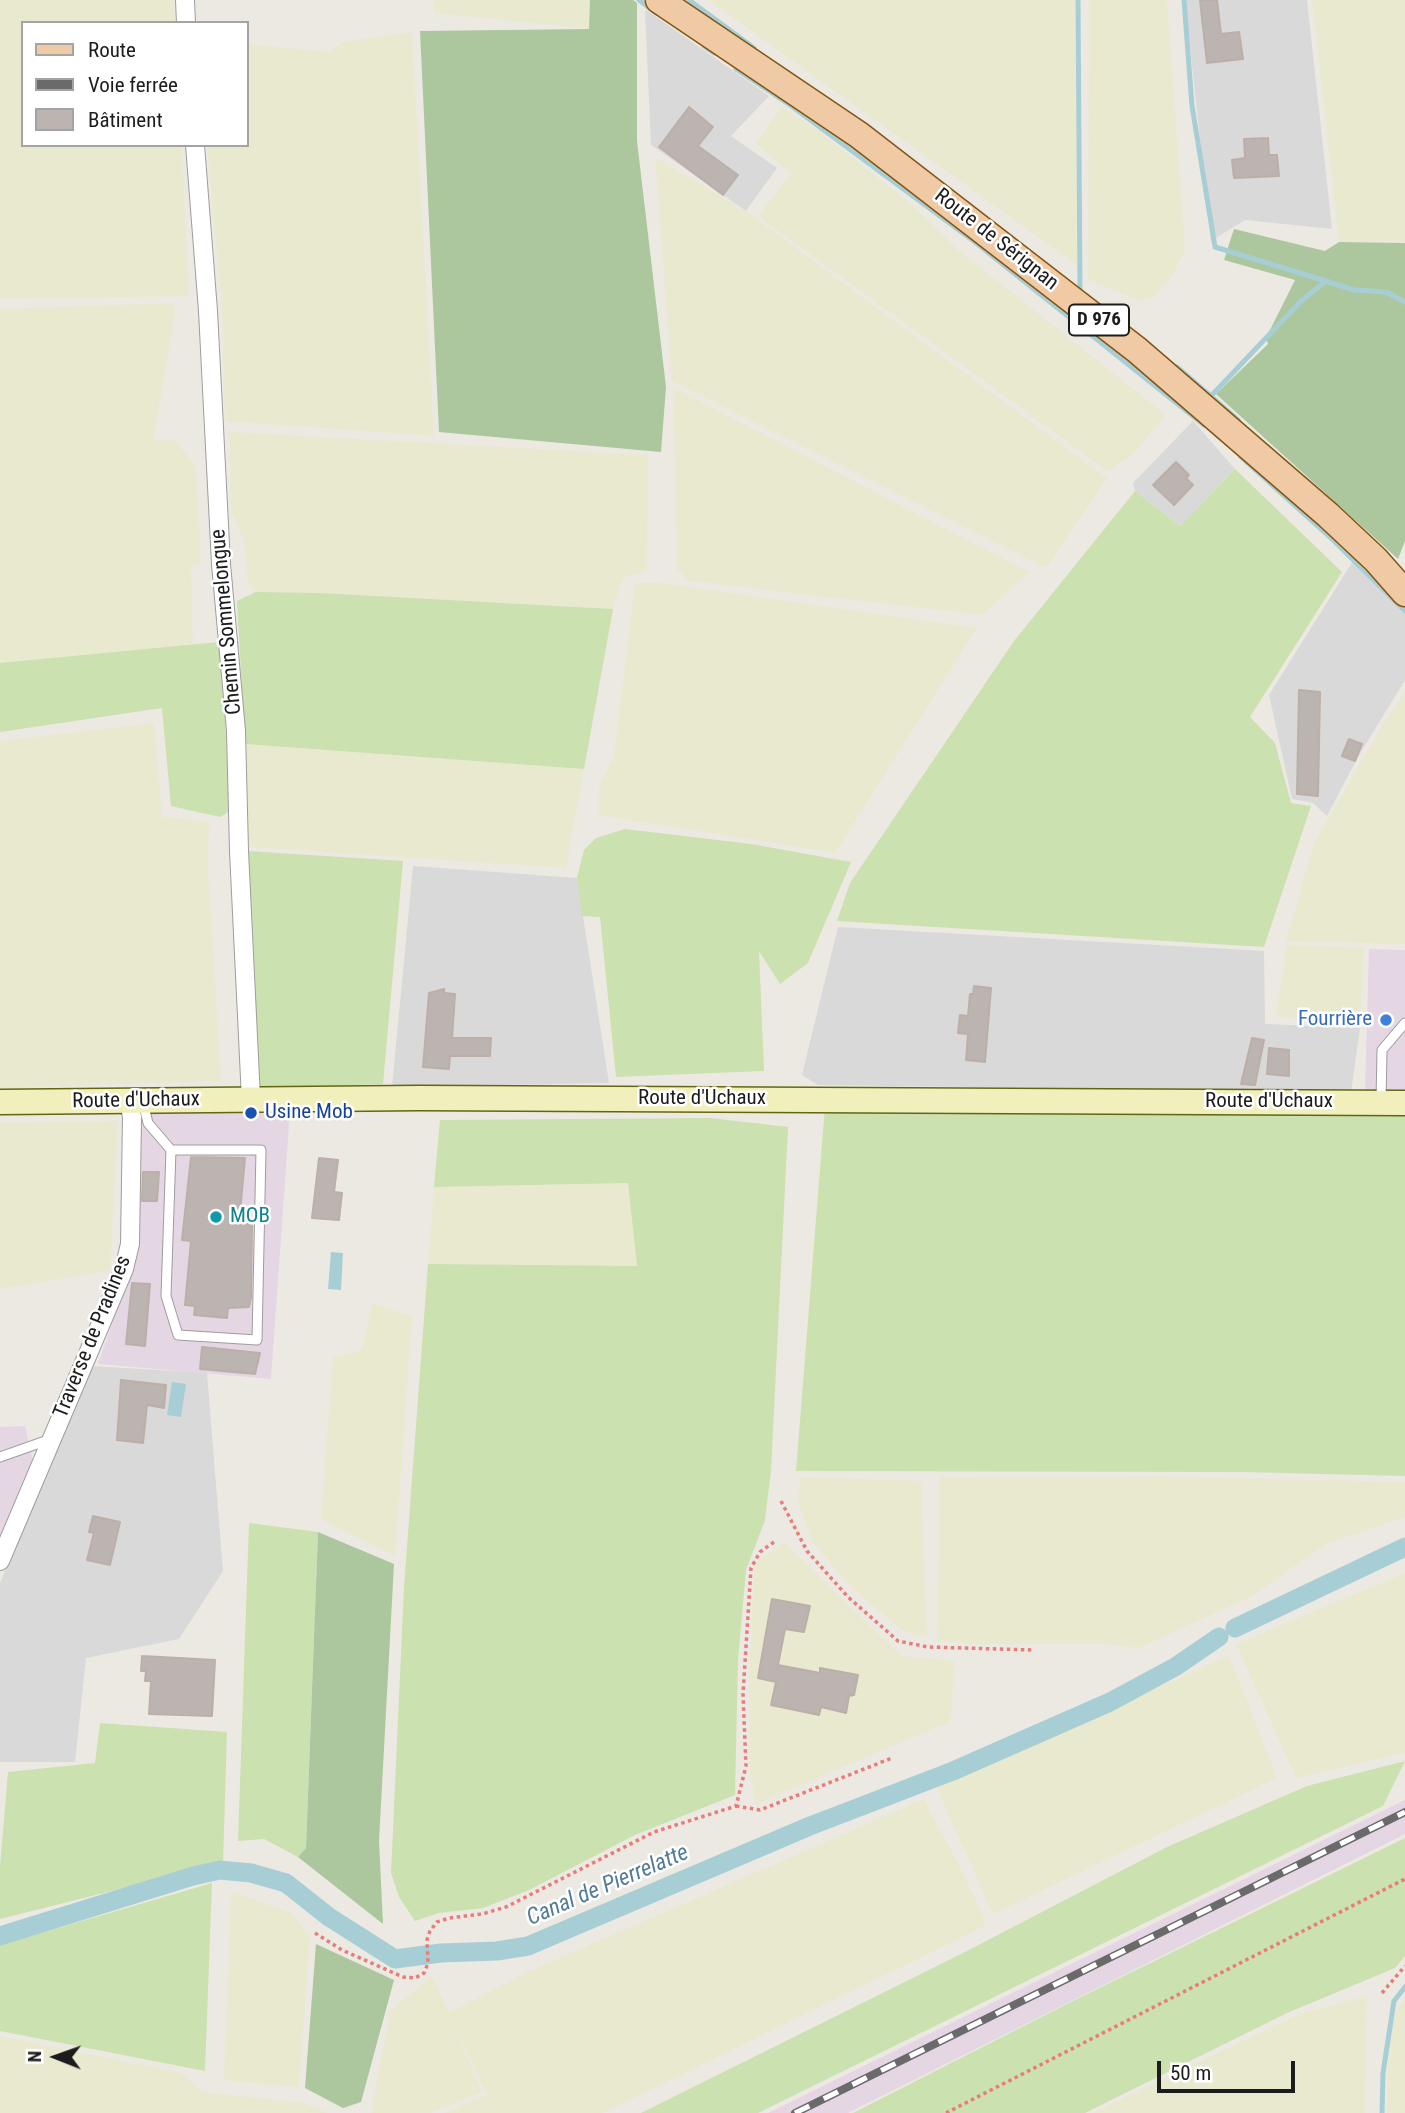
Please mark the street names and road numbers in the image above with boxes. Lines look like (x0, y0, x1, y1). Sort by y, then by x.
street label: Route de Sérignan (929, 184, 1063, 296)
road number: D 976 (1069, 304, 1129, 336)
street label: Chemin Sommelongue (206, 528, 248, 716)
street label: Route d'Uchaux (638, 1086, 766, 1112)
street label: Route d'Uchaux (72, 1087, 200, 1115)
street label: Route d'Uchaux (1205, 1089, 1333, 1115)
street label: Traverse de Pradines (49, 1252, 137, 1422)

